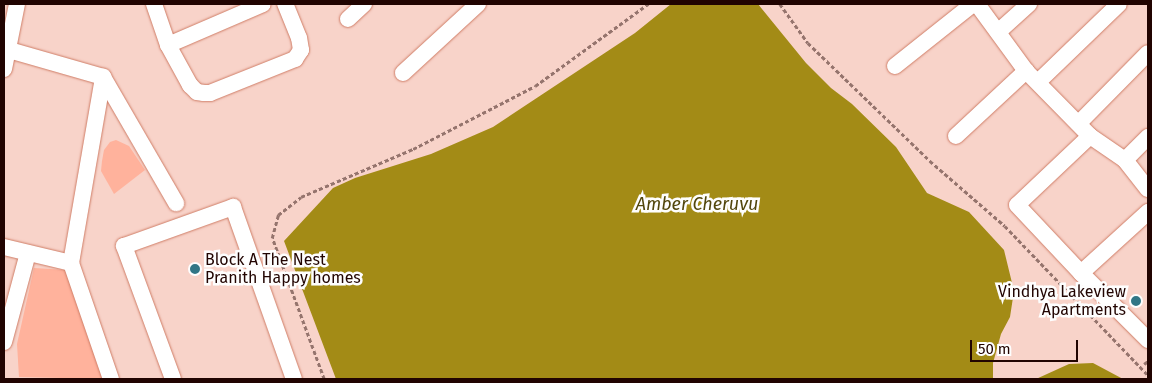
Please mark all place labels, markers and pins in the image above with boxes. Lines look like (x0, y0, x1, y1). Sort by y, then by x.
place label: Block A The Nest Pranith Happy homes (205, 250, 361, 288)
marker: Block A The Nest Pranith Happy homes (189, 263, 201, 275)
place label: Vindhya Lakeview Apartments (998, 282, 1126, 320)
marker: Vindhya Lakeview Apartments (1130, 295, 1142, 307)

